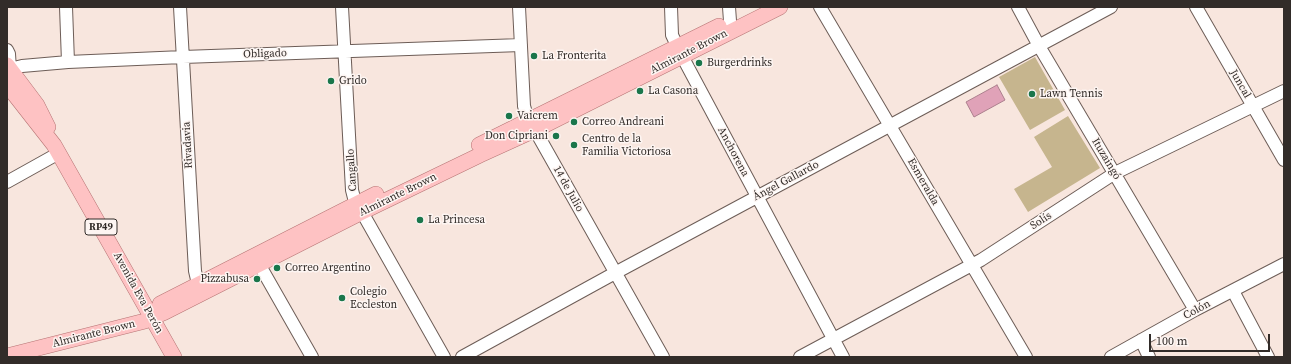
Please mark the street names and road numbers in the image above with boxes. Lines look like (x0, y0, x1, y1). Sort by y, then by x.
street label: Almirante Brown (648, 27, 730, 77)
street label: Obligado (243, 47, 287, 61)
street label: Juncal (1227, 67, 1253, 101)
street label: Rivadavia (180, 121, 196, 169)
street label: Anchorena (714, 125, 752, 179)
street label: Ituzaingó (1088, 136, 1124, 182)
street label: Cangallo (344, 148, 360, 192)
street label: Esmeralda (904, 156, 942, 208)
street label: Ángel Gallardo (751, 158, 821, 204)
street label: 14 de Julio (550, 164, 586, 214)
street label: Almirante Brown (357, 170, 439, 220)
street label: Solís (1028, 209, 1054, 233)
road number: RP49 (85, 219, 117, 235)
street label: Avenida Eva Perón (110, 250, 166, 336)
street label: Colón (1181, 297, 1213, 323)
street label: Almirante Brown (51, 317, 137, 351)

